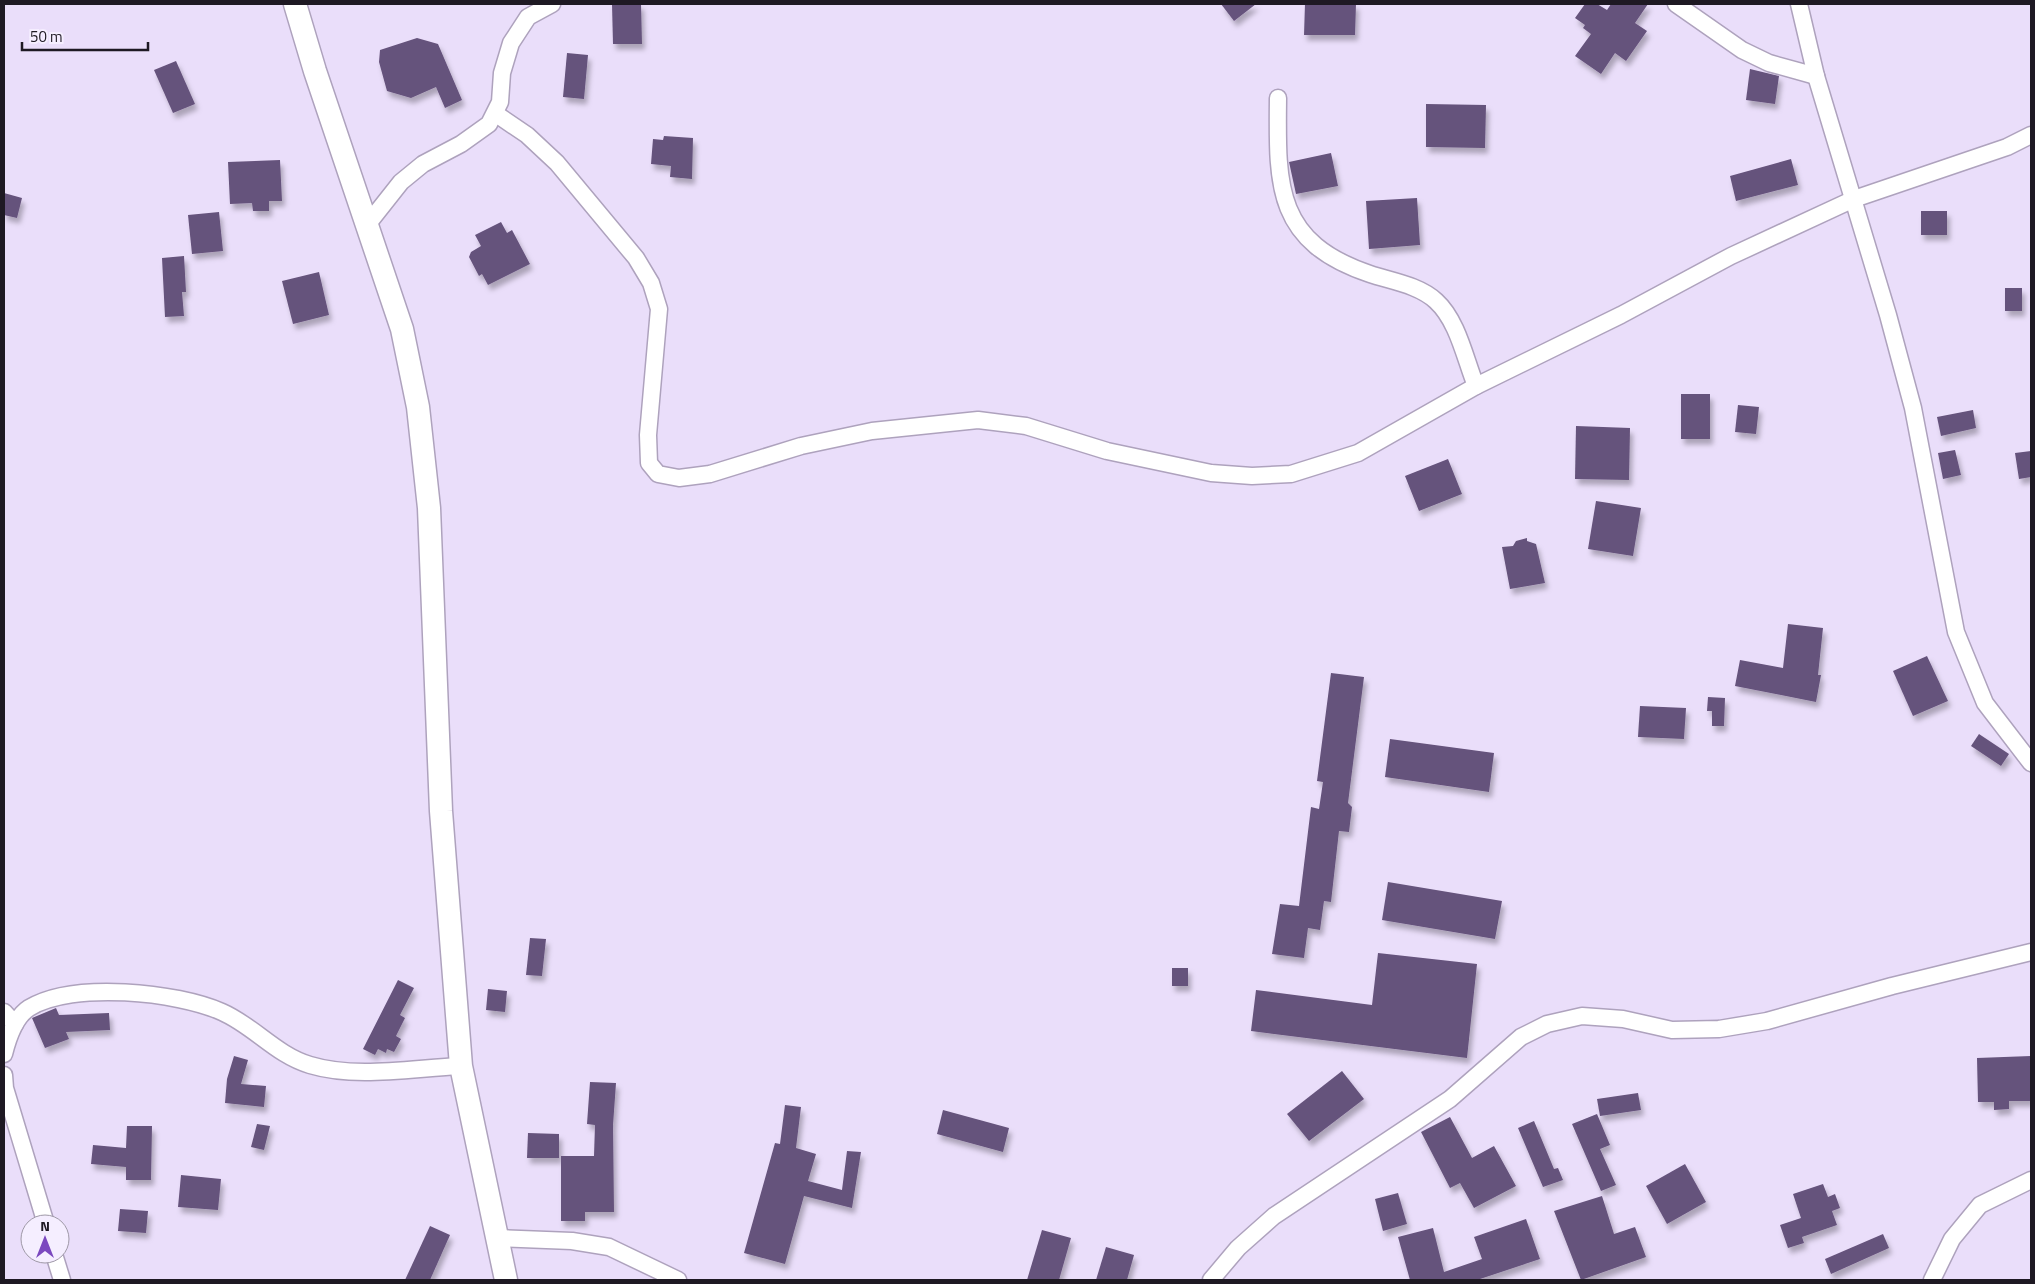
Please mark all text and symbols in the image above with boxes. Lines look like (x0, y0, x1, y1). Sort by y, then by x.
scale bar (22, 20, 149, 52)
text: 50 m (30, 25, 63, 48)
north arrow (20, 1214, 70, 1264)
text: N (40, 1215, 50, 1236)

